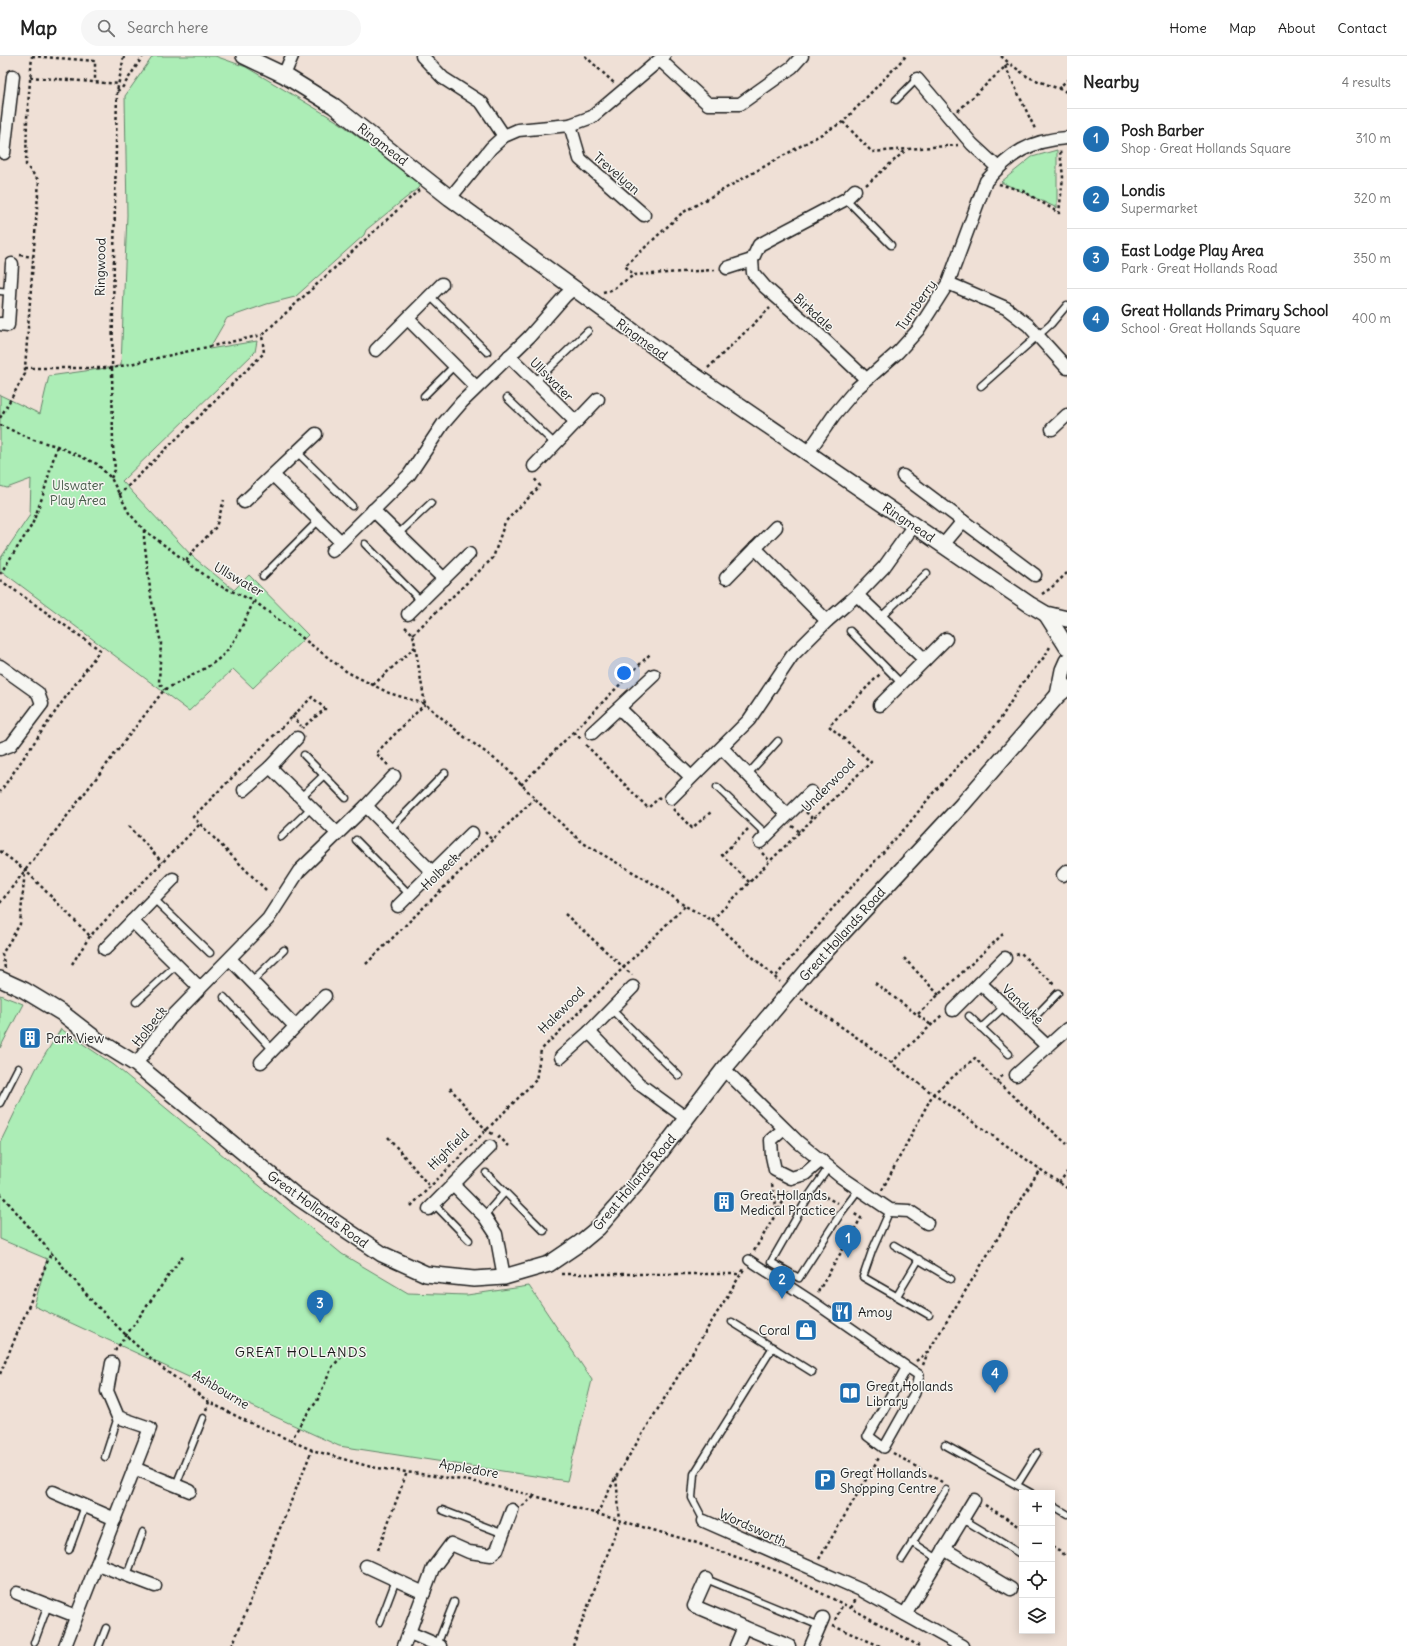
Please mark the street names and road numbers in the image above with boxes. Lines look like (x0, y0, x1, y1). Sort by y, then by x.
street label: Ringmead (354, 119, 412, 170)
street label: Trevelyan (590, 148, 644, 199)
street label: Ringwood (91, 237, 110, 296)
street label: Turnberry (893, 276, 940, 334)
street label: Birkdale (790, 290, 837, 335)
street label: Ringmead (613, 315, 671, 364)
street label: Ullswater (526, 354, 577, 405)
street label: Ringmead (879, 499, 938, 546)
street label: Ullswater (211, 558, 267, 601)
street label: Underwood (798, 755, 859, 816)
street label: Holbeck (418, 849, 463, 894)
street label: Great Hollands Road (796, 884, 889, 985)
street label: Vandyke (998, 981, 1047, 1028)
street label: Halewood (534, 983, 589, 1037)
street label: Holbeck (128, 1002, 171, 1050)
street label: Highfield (424, 1125, 473, 1174)
street label: Great Hollands Road (589, 1130, 680, 1234)
street label: Great Hollands Road (264, 1167, 372, 1252)
street label: Ashbourne (189, 1366, 252, 1413)
street label: Appledore (438, 1455, 500, 1482)
street label: Wordsworth (716, 1505, 790, 1550)

